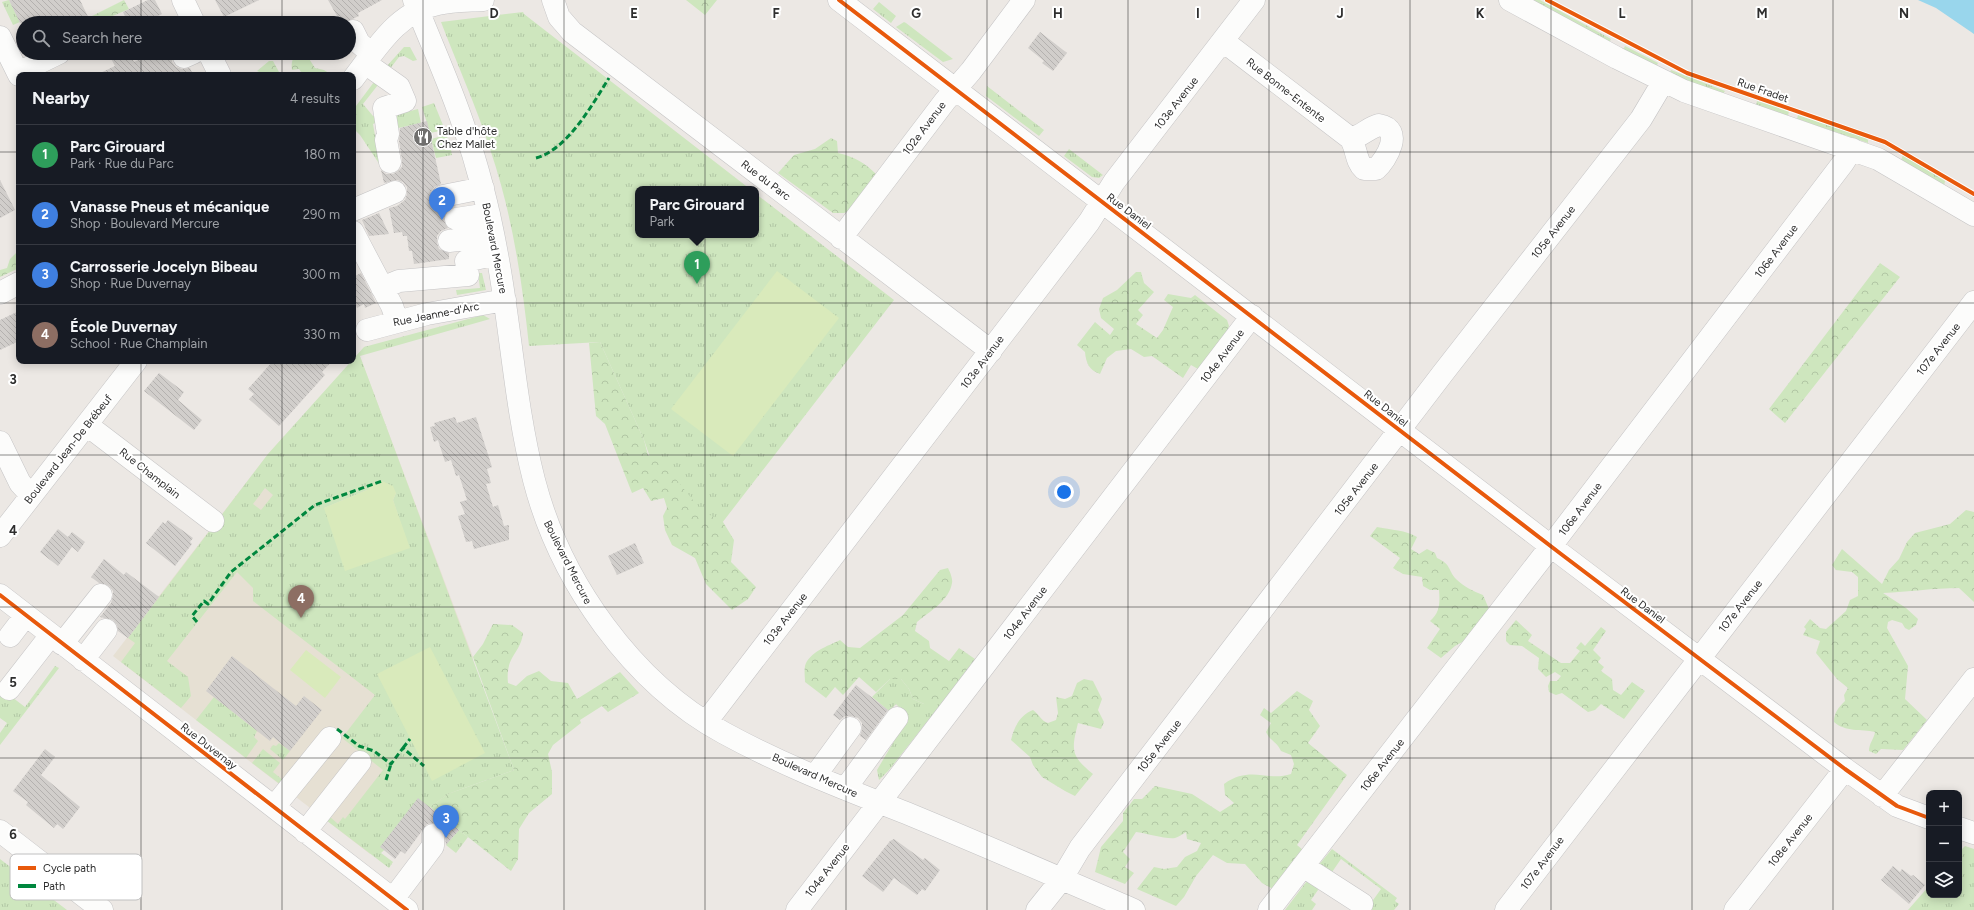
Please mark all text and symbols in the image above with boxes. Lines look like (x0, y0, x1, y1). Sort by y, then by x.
text: D (489, 6, 499, 21)
text: E (630, 6, 638, 21)
text: F (772, 6, 780, 21)
text: G (911, 6, 921, 21)
text: H (1053, 6, 1063, 21)
text: I (1196, 6, 1200, 21)
text: J (1336, 6, 1344, 21)
text: K (1476, 6, 1485, 21)
text: L (1619, 6, 1626, 21)
text: M (1756, 6, 1768, 21)
text: N (1899, 6, 1909, 21)
search box (16, 16, 356, 60)
icon: search (30, 27, 52, 49)
text: Search here (62, 29, 142, 47)
street label: Rue Bonne-Entente (1244, 55, 1328, 125)
street label: 103e Avenue (1152, 74, 1201, 132)
street label: Rue Fradet (1735, 76, 1790, 105)
text: Nearby (32, 88, 90, 108)
text: 4 results (290, 91, 340, 106)
street label: 102e Avenue (900, 99, 949, 158)
place label: Table d'hôte Chez Mallet (437, 125, 497, 151)
restaurant icon: Table d'hôte Chez Mallet (412, 126, 434, 148)
text: Parc Girouard (70, 138, 165, 156)
text: 1 (42, 147, 48, 162)
text: 180 m (304, 147, 340, 162)
text: Park · Rue du Parc (70, 156, 174, 171)
street label: Rue du Parc (738, 158, 793, 203)
popup (635, 186, 759, 238)
pin: 2 (429, 187, 455, 220)
street label: Rue Daniel (1104, 191, 1153, 232)
text: Parc Girouard (650, 196, 744, 214)
text: Vanasse Pneus et mécanique (70, 198, 269, 216)
street label: Boulevard Mercure (479, 201, 510, 295)
street label: 105e Avenue (1529, 203, 1578, 261)
text: 2 (41, 207, 49, 222)
text: 290 m (303, 207, 340, 222)
text: Park (650, 214, 674, 229)
text: Shop · Boulevard Mercure (70, 216, 219, 231)
street label: 106e Avenue (1752, 222, 1801, 281)
pin: 1 (684, 251, 710, 284)
text: Carrosserie Jocelyn Bibeau (70, 258, 258, 276)
text: 3 (41, 267, 49, 282)
text: 300 m (302, 267, 340, 282)
text: Shop · Rue Duvernay (70, 276, 191, 291)
street label: Rue Jeanne-d'Arc (392, 300, 480, 329)
text: École Duvernay (70, 318, 177, 336)
street label: 107e Avenue (1914, 320, 1963, 378)
text: 4 (41, 327, 49, 342)
text: 330 m (303, 327, 340, 342)
street label: 104e Avenue (1198, 327, 1247, 386)
street label: 103e Avenue (958, 333, 1007, 392)
text: School · Rue Champlain (70, 336, 207, 351)
text: 3 (9, 372, 17, 387)
street label: Rue Daniel (1361, 387, 1410, 430)
street label: Boulevard Jean-De Brébeuf (22, 391, 116, 507)
street label: Rue Champlain (117, 445, 183, 501)
street label: 105e Avenue (1332, 460, 1381, 518)
street label: 106e Avenue (1556, 480, 1605, 539)
your location (1054, 482, 1074, 502)
street label: Boulevard Mercure (541, 518, 594, 606)
text: 4 (9, 523, 17, 538)
street label: 107e Avenue (1716, 577, 1765, 635)
street label: 104e Avenue (1001, 584, 1050, 643)
pin: 4 (288, 585, 314, 618)
street label: Rue Daniel (1618, 585, 1667, 626)
street label: 103e Avenue (761, 590, 810, 648)
text: 5 (9, 675, 17, 690)
street label: 105e Avenue (1135, 717, 1184, 775)
street label: Rue Duvernay (178, 720, 240, 773)
street label: 106e Avenue (1358, 736, 1407, 794)
street label: Boulevard Mercure (770, 751, 860, 800)
map controls (1926, 790, 1962, 898)
button: + (1926, 790, 1962, 826)
pin: 3 (433, 805, 459, 838)
street label: 108e Avenue (1765, 811, 1815, 870)
button: − (1926, 826, 1962, 862)
text: 6 (9, 827, 17, 842)
street label: 107e Avenue (1518, 834, 1567, 893)
street label: 104e Avenue (802, 841, 852, 900)
legend (10, 854, 142, 900)
text: Cycle path (43, 862, 96, 875)
button: layers (1926, 862, 1962, 898)
text: Path (43, 880, 65, 893)

